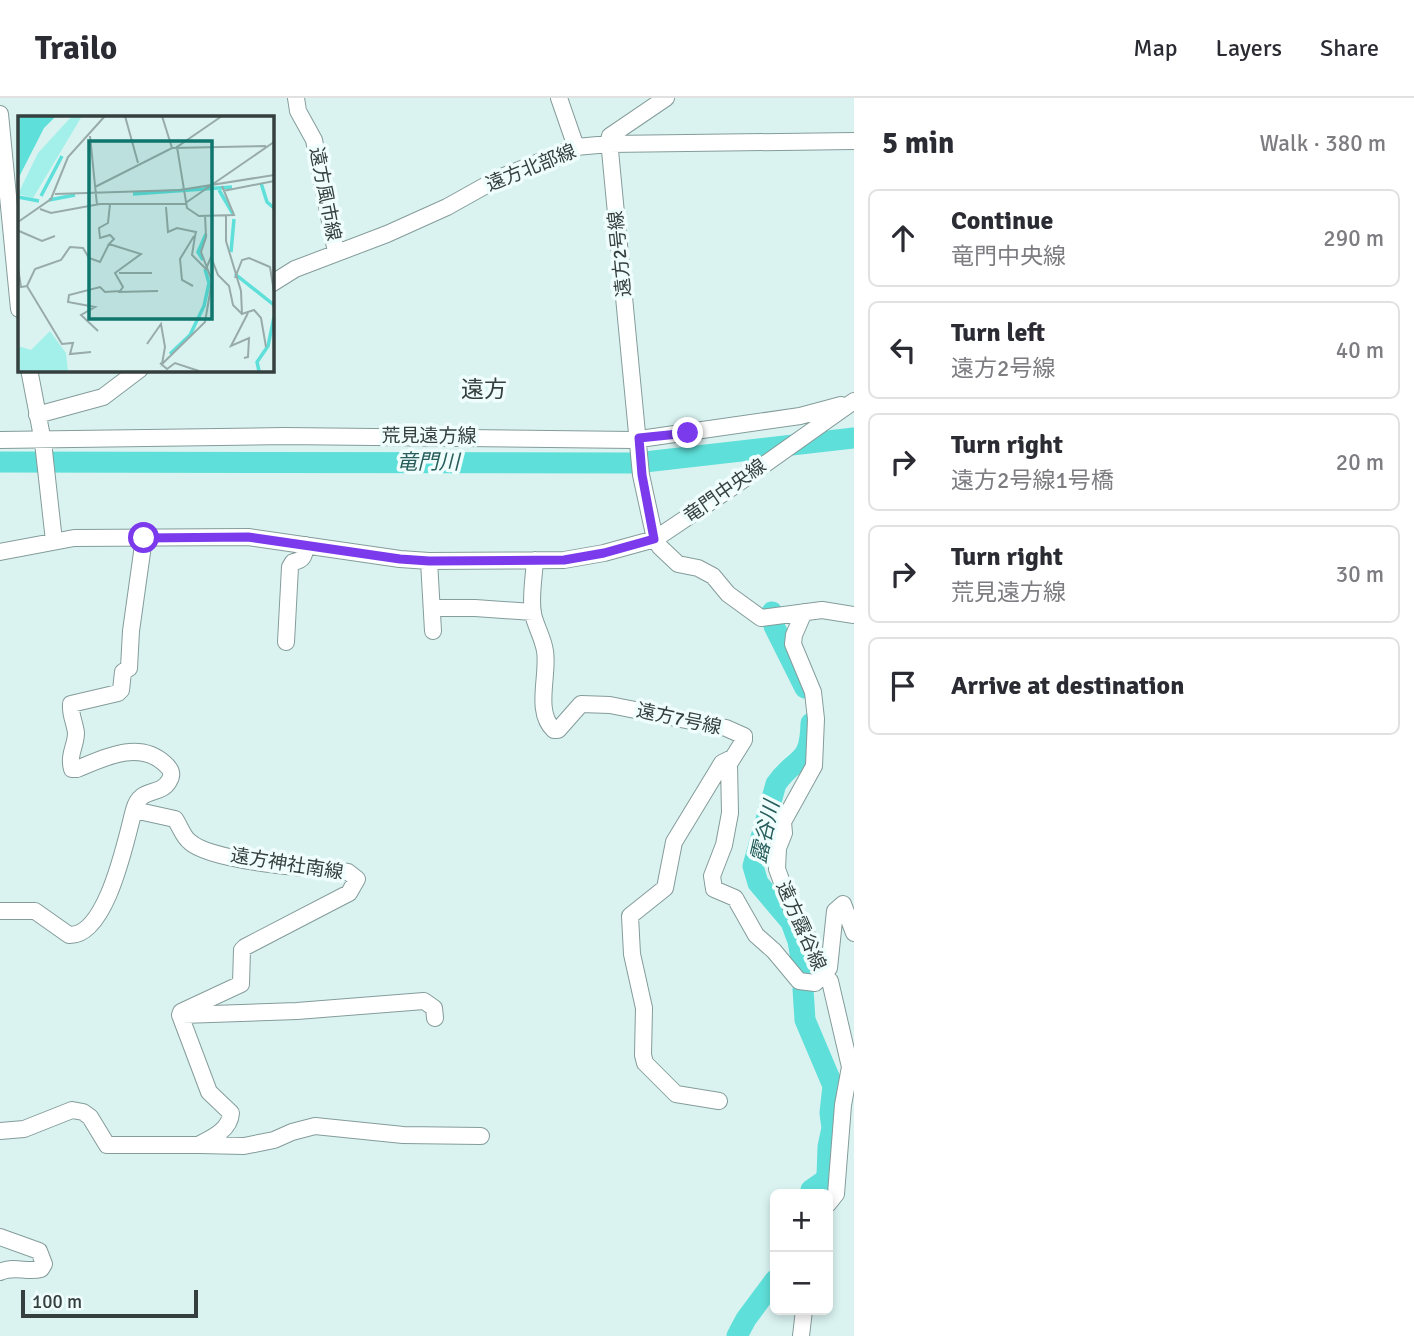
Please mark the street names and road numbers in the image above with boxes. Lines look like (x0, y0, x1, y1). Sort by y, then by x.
street label: 遠方北部線 (482, 139, 580, 197)
street label: 遠方風市線 (304, 145, 346, 243)
street label: 遠方2号線 (604, 210, 636, 298)
street label: 荒見遠方線 (381, 424, 477, 448)
street label: 竜門中央線 (679, 454, 771, 528)
street label: 遠方7号線 (634, 698, 724, 740)
street label: 遠方神社南線 (229, 843, 345, 885)
street label: 遠方露谷線 (771, 878, 831, 974)

